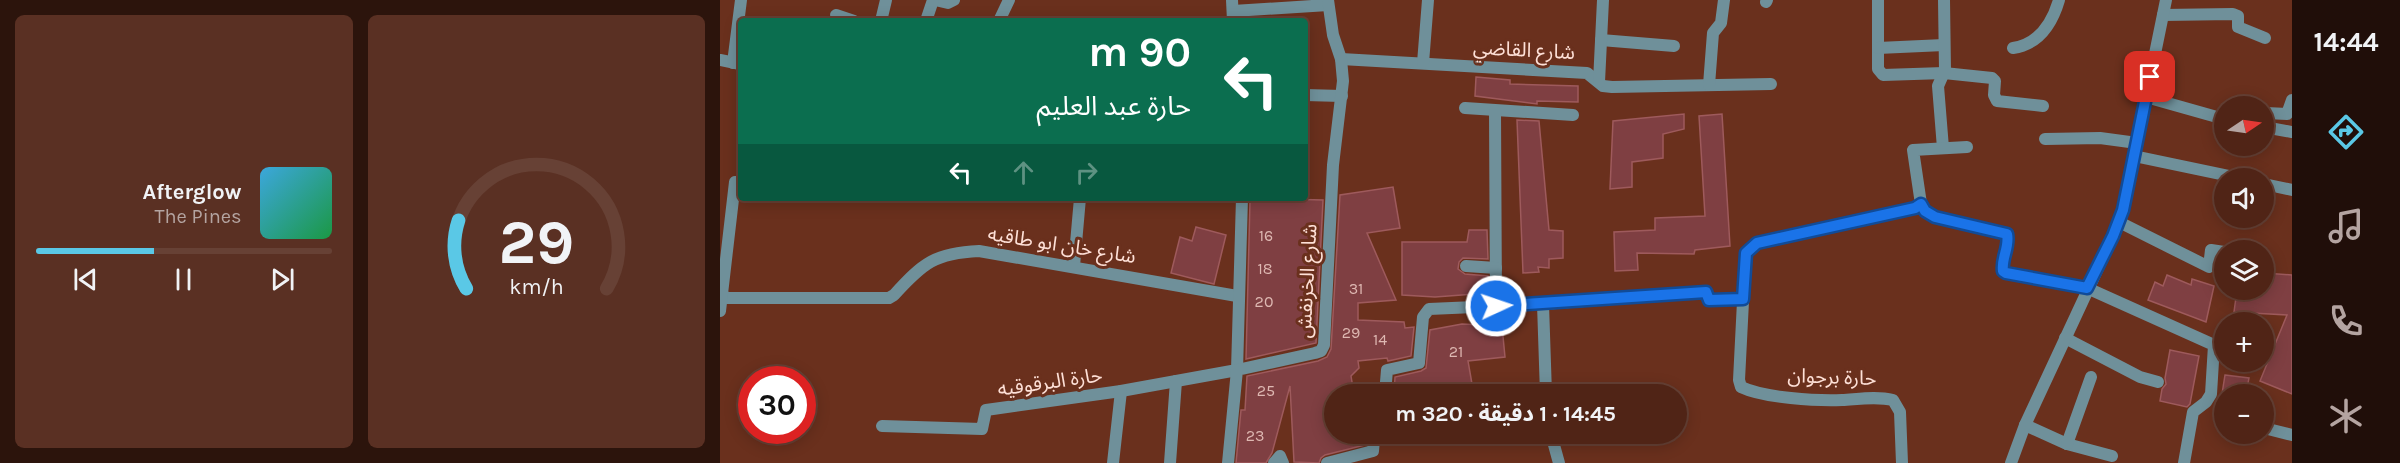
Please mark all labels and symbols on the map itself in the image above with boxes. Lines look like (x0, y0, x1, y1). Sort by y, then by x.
street label: شارع القاضي (1472, 36, 1576, 68)
pin (2124, 51, 2175, 102)
north arrow (2214, 96, 2274, 156)
street label: شارع خان ابو طاقيه (986, 222, 1138, 271)
street label: شارع الخرنفش (1293, 223, 1324, 339)
house number: 16 (1259, 226, 1273, 245)
house number: 18 (1257, 259, 1273, 278)
position arrow (1464, 274, 1528, 338)
house number: 31 (1349, 279, 1363, 298)
house number: 20 (1255, 292, 1273, 311)
house number: 29 (1342, 323, 1360, 342)
house number: 14 (1373, 330, 1387, 349)
house number: 21 (1449, 342, 1463, 361)
street label: حارة البرقوقيه (996, 363, 1104, 401)
street label: حارة برجوان (1787, 364, 1877, 390)
speed limit sign: 30 (738, 366, 816, 444)
house number: 25 (1257, 381, 1275, 400)
house number: 23 (1246, 426, 1264, 445)

